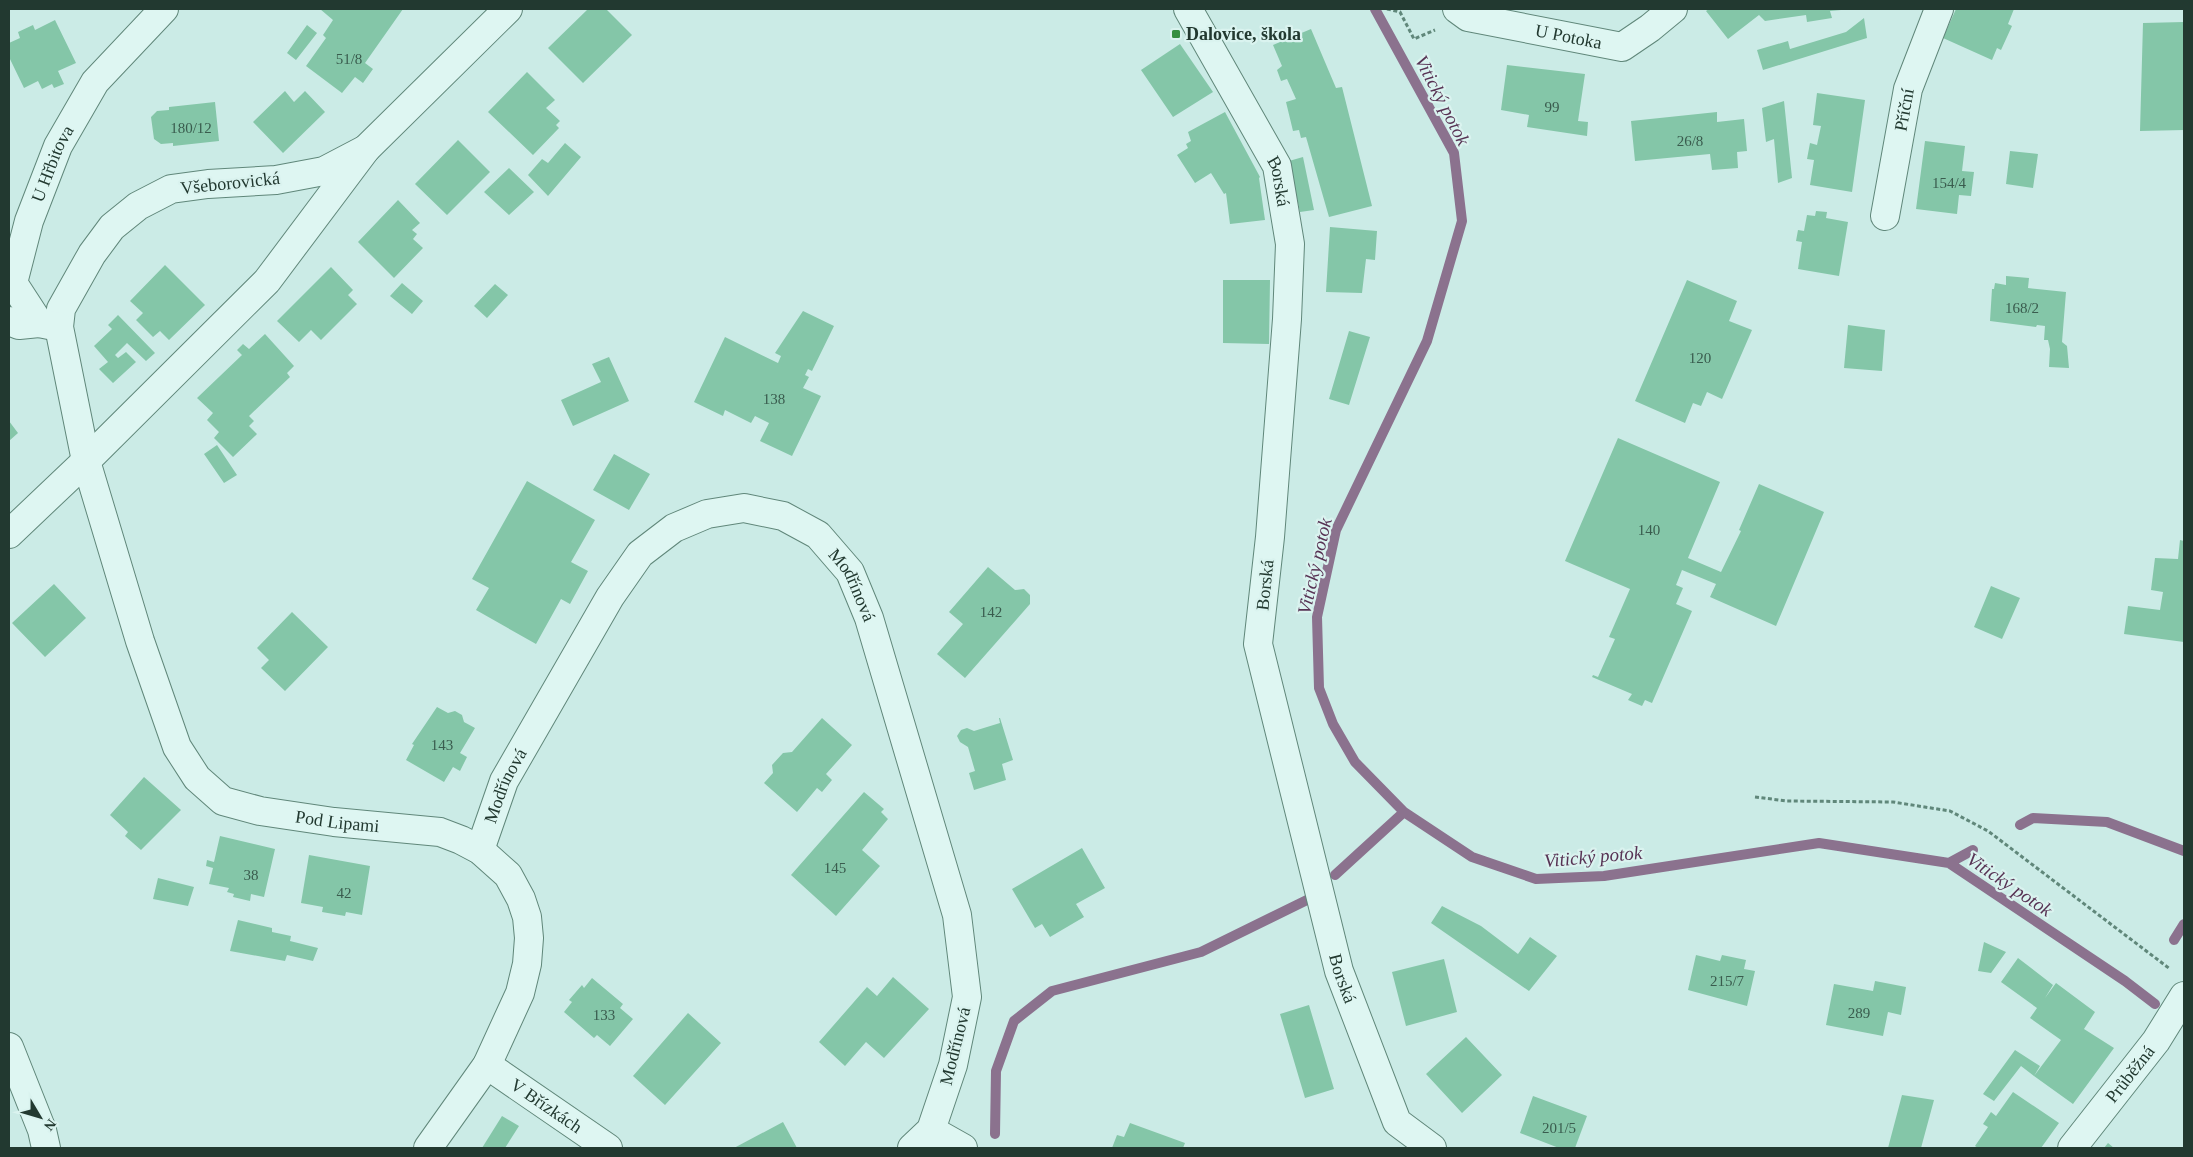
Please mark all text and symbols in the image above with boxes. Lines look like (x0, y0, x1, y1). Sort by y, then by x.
street label: U Potoka (1533, 20, 1604, 53)
place label: Dalovice, škola (1186, 24, 1301, 44)
marker: Dalovice, škola (1170, 28, 1182, 40)
house number: 51/8 (336, 51, 362, 67)
water label: Vitický potok (1411, 52, 1474, 149)
street label: Příční (1891, 87, 1918, 133)
house number: 99 (1545, 99, 1560, 115)
house number: 180/12 (170, 120, 212, 136)
street label: U Hřbitova (27, 122, 78, 205)
house number: 26/8 (1677, 133, 1703, 149)
street label: Borská (1263, 152, 1294, 208)
street label: Všeborovická (179, 168, 281, 198)
house number: 154/4 (1932, 175, 1967, 191)
house number: 168/2 (2005, 300, 2039, 316)
house number: 120 (1689, 350, 1711, 366)
house number: 138 (763, 391, 785, 407)
water label: Vitický potok (1293, 515, 1336, 616)
house number: 140 (1638, 522, 1660, 538)
street label: Modřínová (824, 545, 879, 624)
street label: Borská (1252, 559, 1278, 611)
house number: 142 (980, 604, 1002, 620)
house number: 143 (431, 737, 453, 753)
street label: Modřínová (480, 745, 531, 826)
street label: Pod Lipami (294, 806, 380, 836)
water label: Vitický potok (1543, 842, 1643, 871)
water label: Vitický potok (1963, 848, 2057, 921)
house number: 145 (824, 860, 846, 876)
house number: 38 (244, 867, 259, 883)
house number: 42 (337, 885, 352, 901)
street label: Borská (1325, 952, 1360, 1006)
house number: 215/7 (1710, 973, 1745, 989)
street label: Modřínová (936, 1005, 974, 1087)
house number: 289 (1848, 1005, 1870, 1021)
house number: 133 (593, 1007, 615, 1023)
street label: Průběžná (2101, 1042, 2159, 1107)
street label: V Břízkách (507, 1074, 586, 1137)
north arrow (15, 1092, 65, 1142)
text: N (41, 1116, 59, 1133)
house number: 201/5 (1542, 1120, 1576, 1136)

